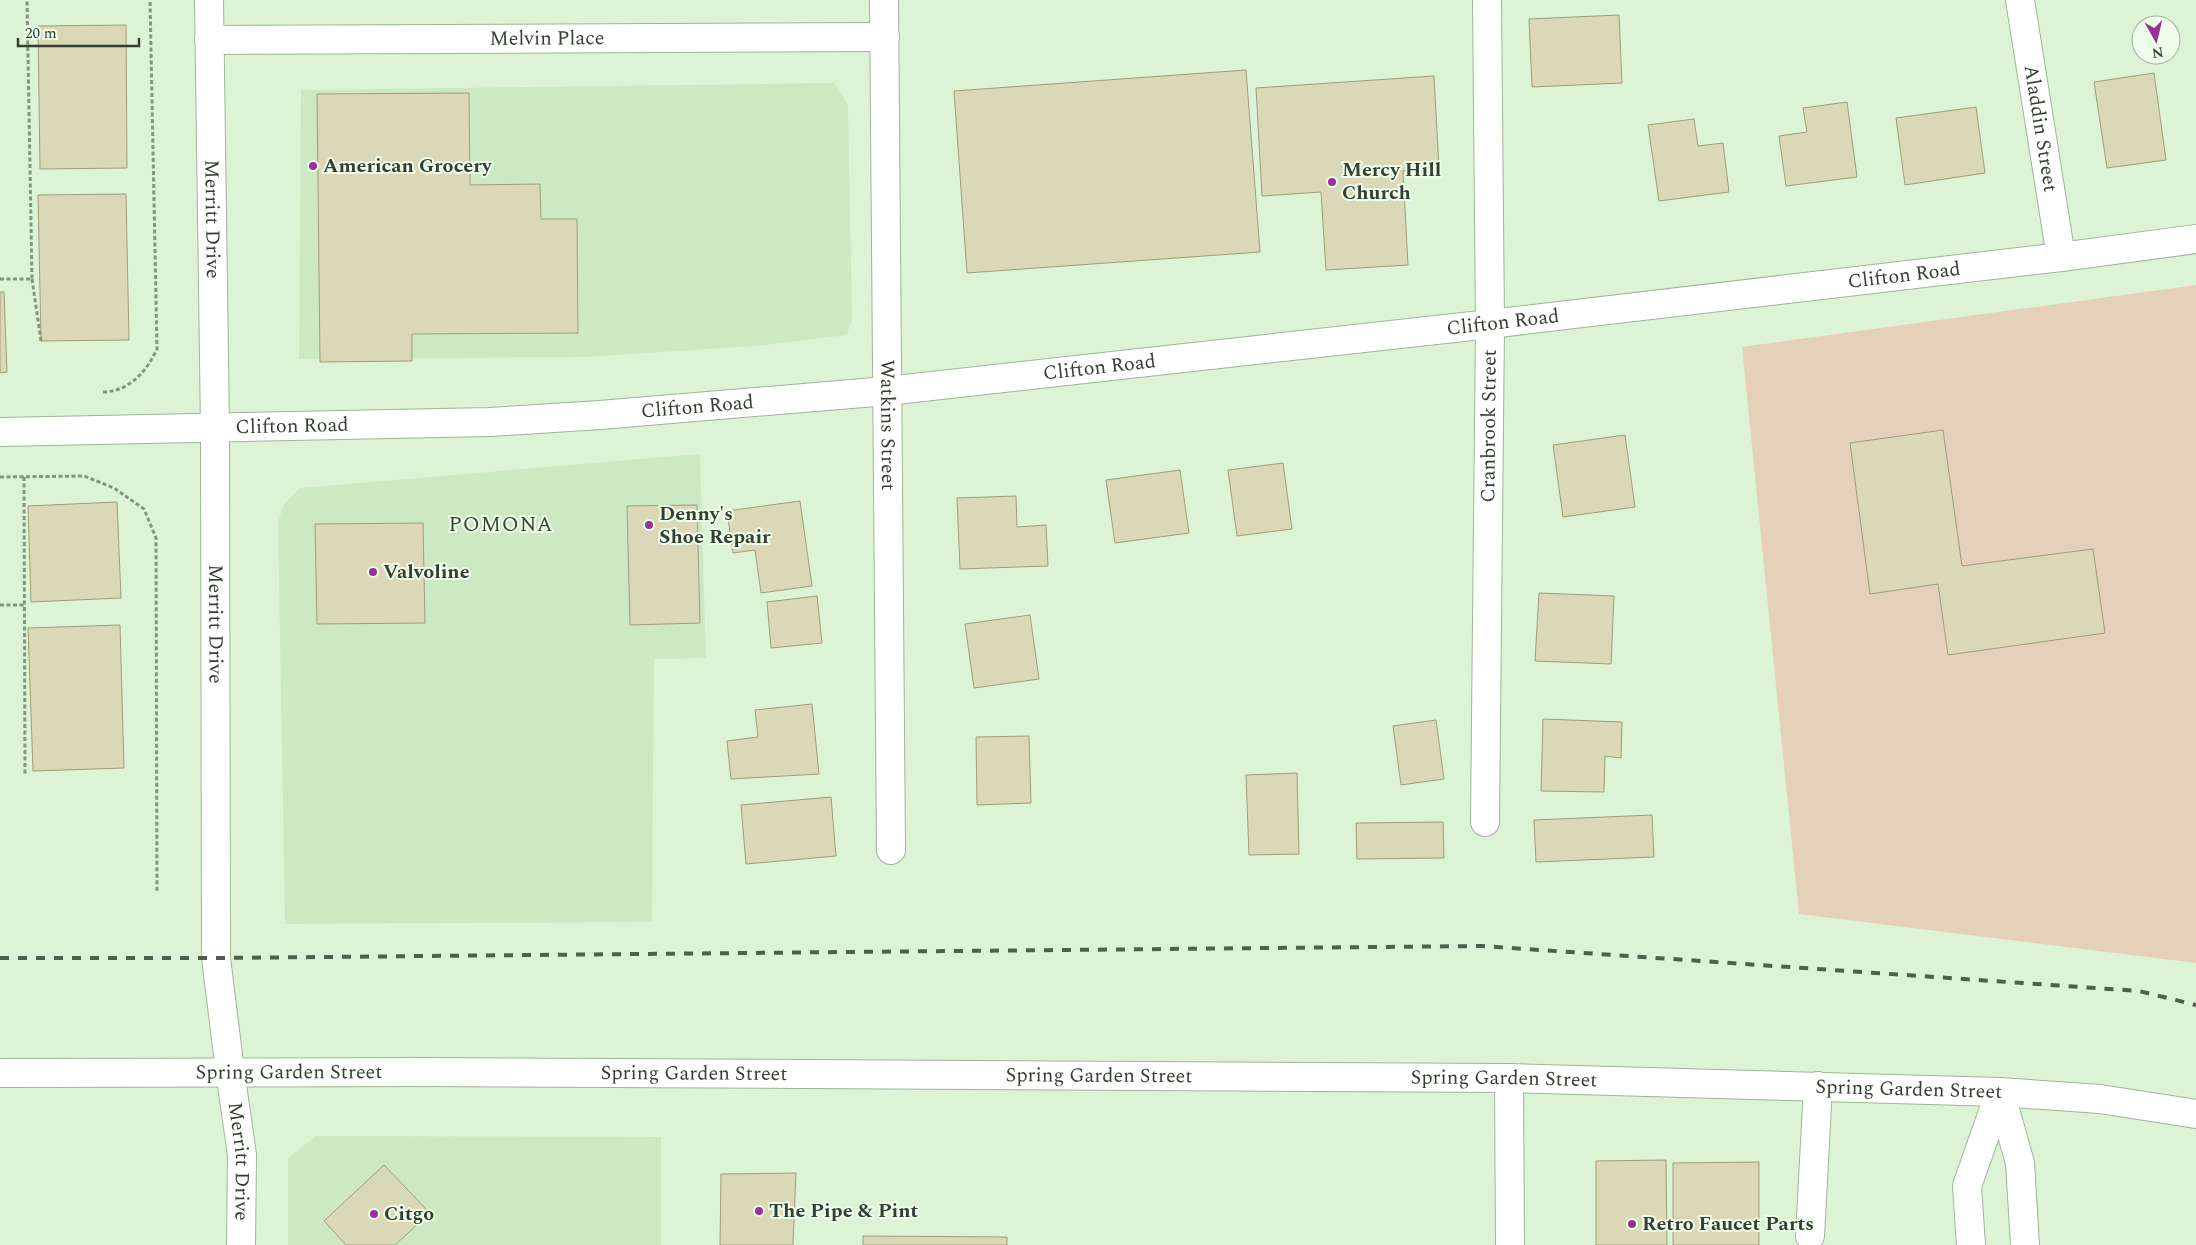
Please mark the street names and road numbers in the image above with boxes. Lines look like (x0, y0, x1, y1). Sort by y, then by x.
street label: Melvin Place (489, 23, 605, 54)
street label: Aladdin Street (2016, 63, 2065, 194)
street label: Merritt Drive (196, 159, 228, 279)
street label: Clifton Road (1846, 254, 1962, 297)
street label: Clifton Road (1445, 301, 1561, 344)
street label: Clifton Road (1041, 346, 1157, 389)
street label: Cranbrook Street (1473, 349, 1505, 503)
street label: Watkins Street (872, 359, 903, 491)
street label: Clifton Road (640, 387, 755, 427)
street label: Clifton Road (235, 410, 349, 442)
street label: Merritt Drive (200, 564, 230, 684)
street label: Spring Garden Street (196, 1057, 382, 1088)
street label: Spring Garden Street (601, 1058, 787, 1089)
street label: Spring Garden Street (1006, 1060, 1192, 1091)
street label: Spring Garden Street (1410, 1062, 1598, 1096)
street label: Spring Garden Street (1815, 1072, 2003, 1107)
street label: Merritt Drive (220, 1100, 257, 1221)

